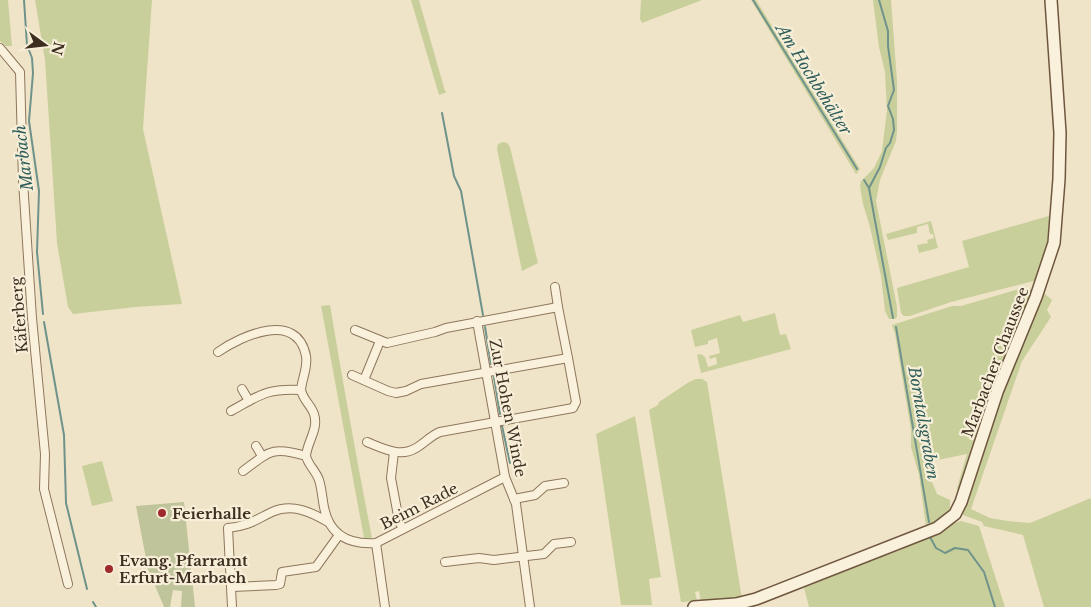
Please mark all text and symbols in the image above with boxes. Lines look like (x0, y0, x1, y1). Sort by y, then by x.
water label: Am Hochbehälter (771, 18, 857, 139)
north arrow (20, 20, 70, 70)
text: N (47, 40, 68, 57)
water label: Marbach (9, 124, 37, 193)
street label: Käferberg (6, 275, 32, 354)
street label: Marbacher Chaussee (958, 284, 1032, 440)
street label: Zur Hohen Winde (485, 337, 531, 479)
water label: Borntalsgraben (904, 364, 944, 481)
street label: Beim Rade (377, 478, 461, 534)
place label: Feierhalle (172, 504, 251, 523)
marker: Feierhalle (156, 507, 168, 519)
place label: Evang. Pfarramt Erfurt-Marbach (119, 551, 248, 587)
marker: Evang. Pfarramt Erfurt-Marbach (103, 563, 115, 575)

